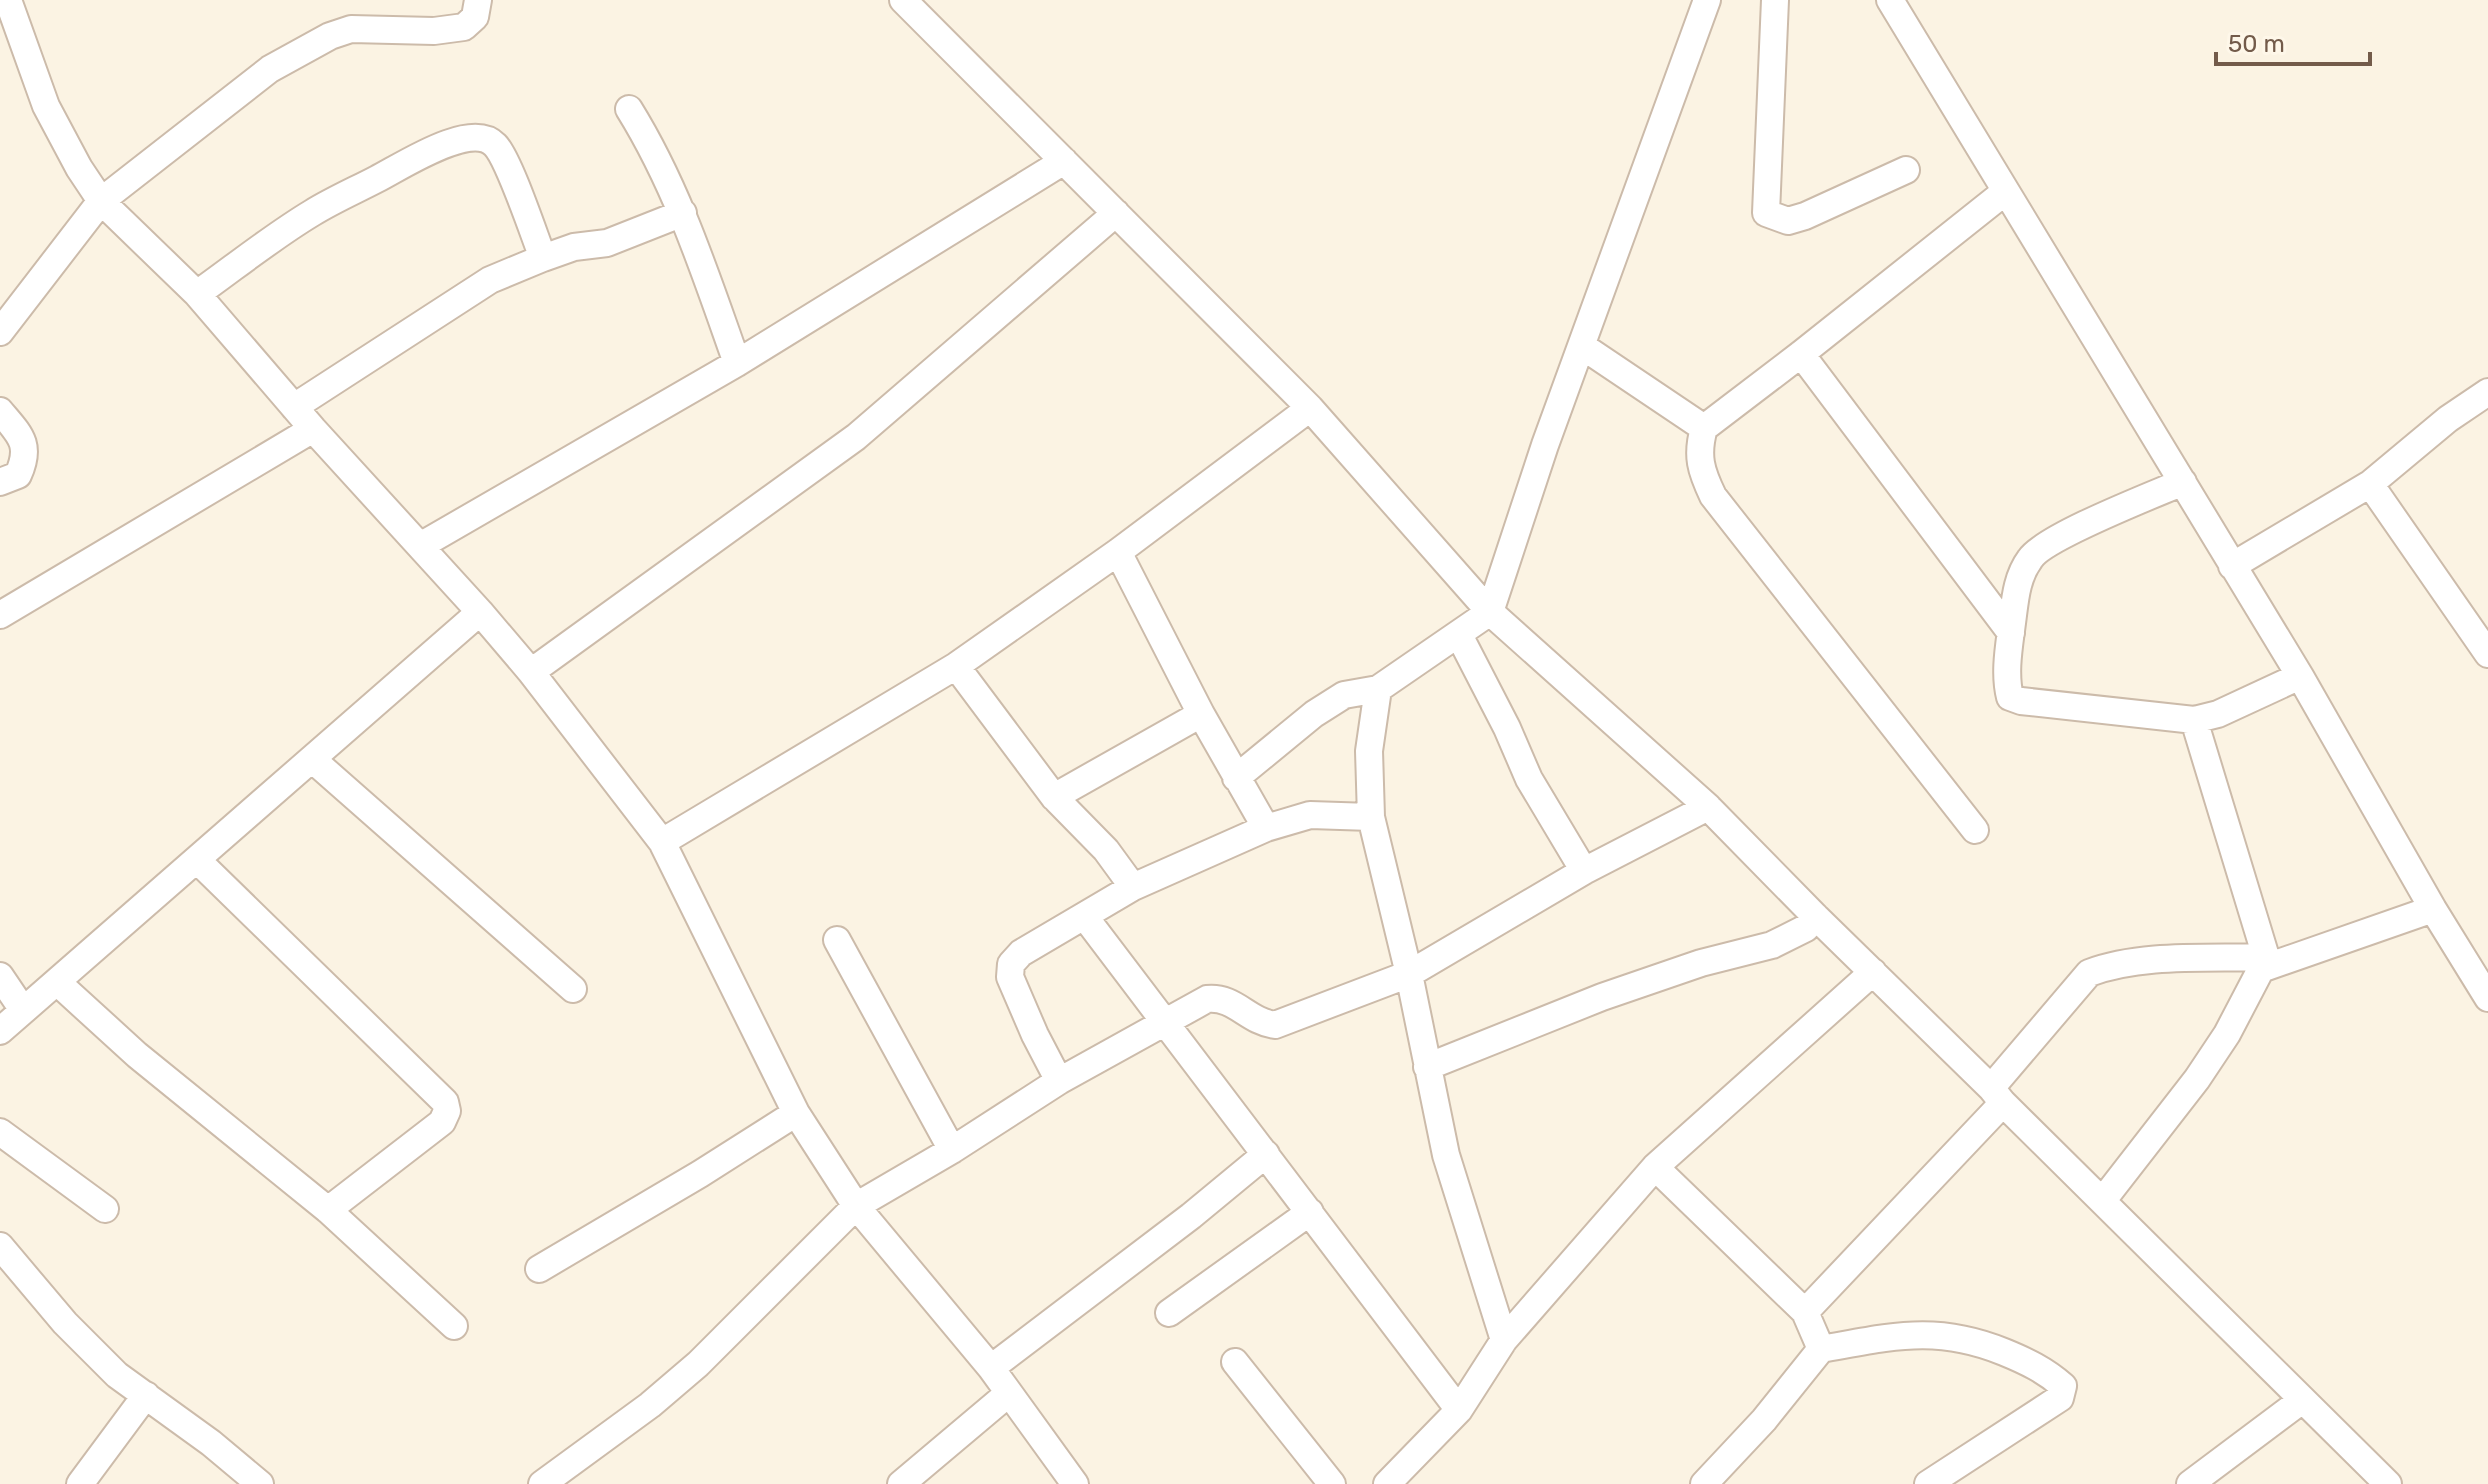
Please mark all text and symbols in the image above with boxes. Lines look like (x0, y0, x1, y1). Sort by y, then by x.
scale bar (2216, 16, 2370, 66)
text: 50 m (2228, 30, 2285, 58)

